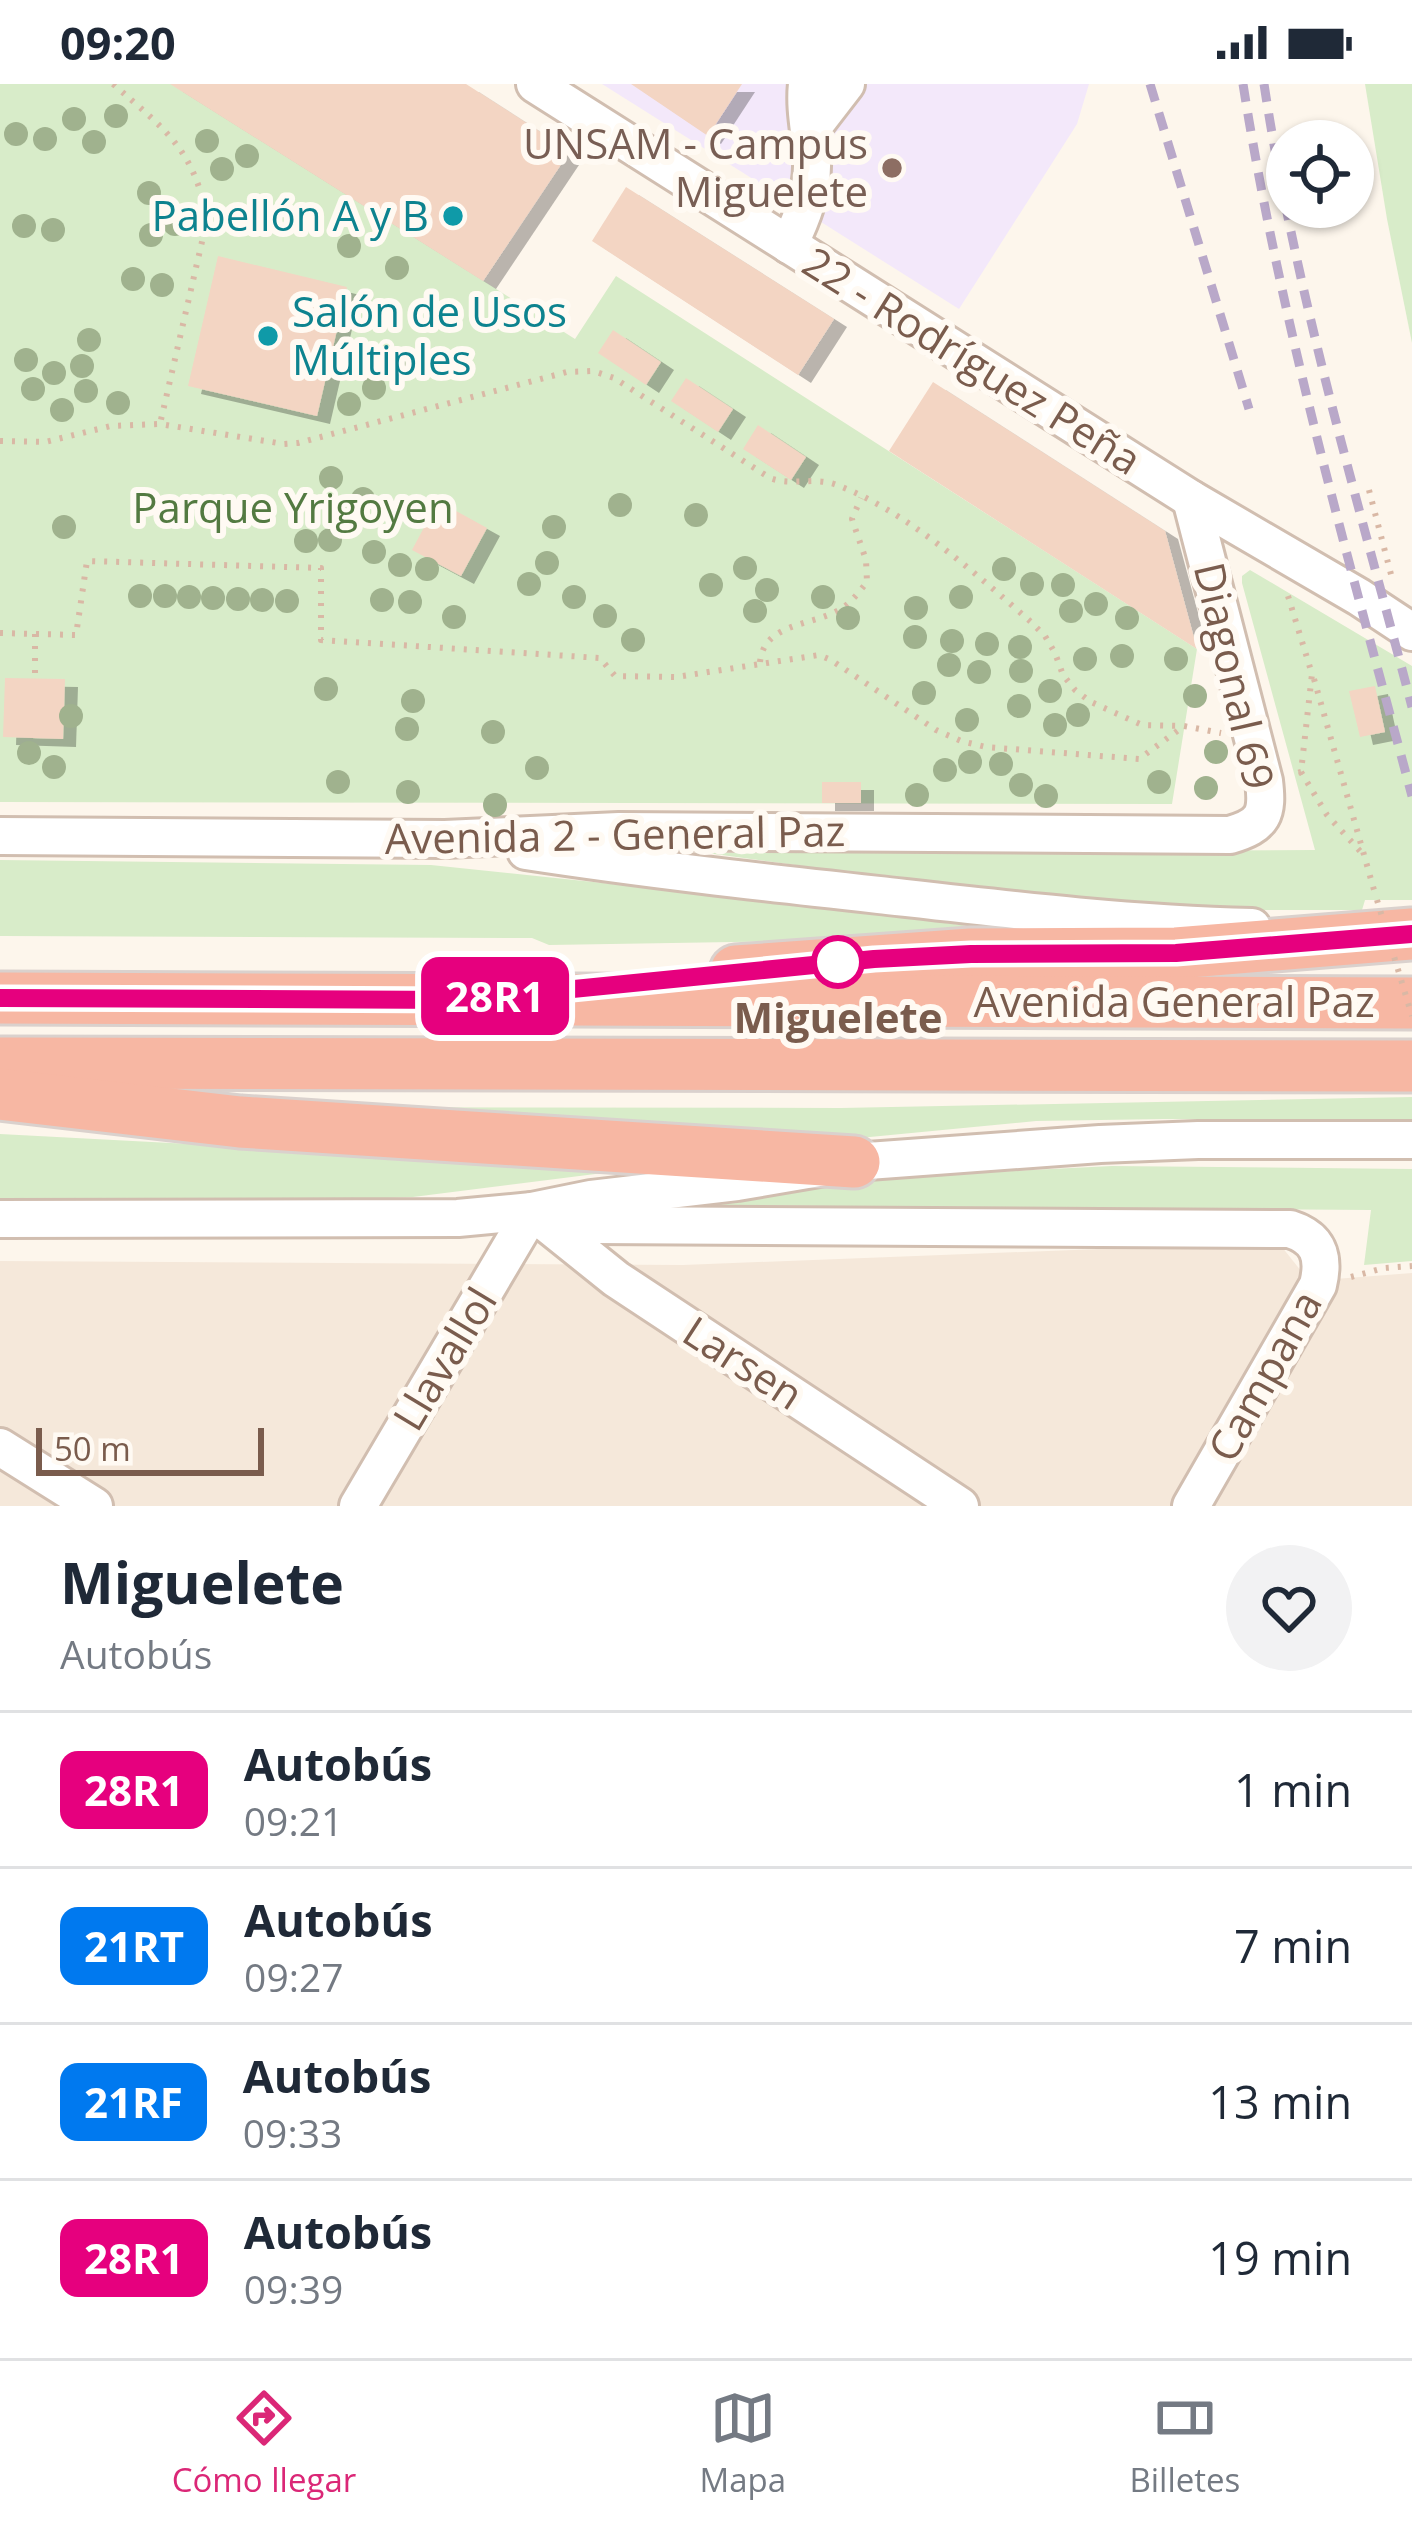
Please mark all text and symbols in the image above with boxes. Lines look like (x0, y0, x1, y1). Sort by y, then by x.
text: 09:20 (60, 12, 176, 73)
place label: UNSAM - Campus Miguelete (523, 114, 868, 219)
map controls (1266, 120, 1374, 228)
button: locate (1266, 120, 1374, 228)
marker: UNSAM - Campus Miguelete (879, 155, 905, 181)
place label: Pabellón A y B (151, 186, 429, 243)
marker: Pabellón A y B (440, 203, 466, 229)
street label: 22 - Rodríguez Peña (793, 233, 1153, 487)
place label: Salón de Usos Múltiples (292, 282, 567, 387)
marker: Salón de Usos Múltiples (255, 323, 281, 349)
park label: Parque Yrigoyen (132, 478, 454, 535)
street label: Diagonal 69 (1182, 557, 1289, 795)
street label: Avenida 2 - General Paz (384, 801, 846, 866)
marker: Miguelete (813, 937, 863, 987)
line badge: 28R1 (411, 957, 579, 1035)
text: 28R1 (445, 967, 545, 1024)
street label: Avenida General Paz (973, 972, 1375, 1029)
place label: Miguelete (733, 988, 943, 1045)
street label: Llavallol (379, 1276, 509, 1440)
street label: Campana (1193, 1280, 1334, 1471)
street label: Larsen (673, 1302, 815, 1422)
scale bar (36, 1422, 264, 1475)
text: 50 m (54, 1426, 131, 1471)
text: Miguelete (60, 1543, 344, 1621)
button: heart (1226, 1545, 1352, 1671)
text: Autobús (60, 1627, 212, 1680)
text: Autobús (244, 1733, 432, 1794)
text: 1 min (1234, 1759, 1352, 1820)
text: 28R1 (84, 1761, 184, 1818)
text: 09:21 (244, 1794, 343, 1847)
text: Autobús (244, 1889, 433, 1950)
text: 7 min (1234, 1915, 1352, 1976)
text: 21RT (84, 1917, 184, 1974)
text: 09:27 (244, 1950, 344, 2003)
text: Autobús (243, 2045, 431, 2106)
text: 13 min (1208, 2071, 1352, 2132)
text: 21RF (84, 2073, 183, 2130)
text: 09:33 (243, 2106, 342, 2159)
text: Autobús (244, 2201, 432, 2262)
text: 19 min (1208, 2227, 1352, 2288)
text: 28R1 (84, 2229, 184, 2286)
text: 09:39 (244, 2262, 343, 2315)
tab: Cómo llegar (172, 2385, 356, 2502)
tab: Mapa (700, 2385, 786, 2502)
tab: Billetes (1129, 2385, 1240, 2502)

